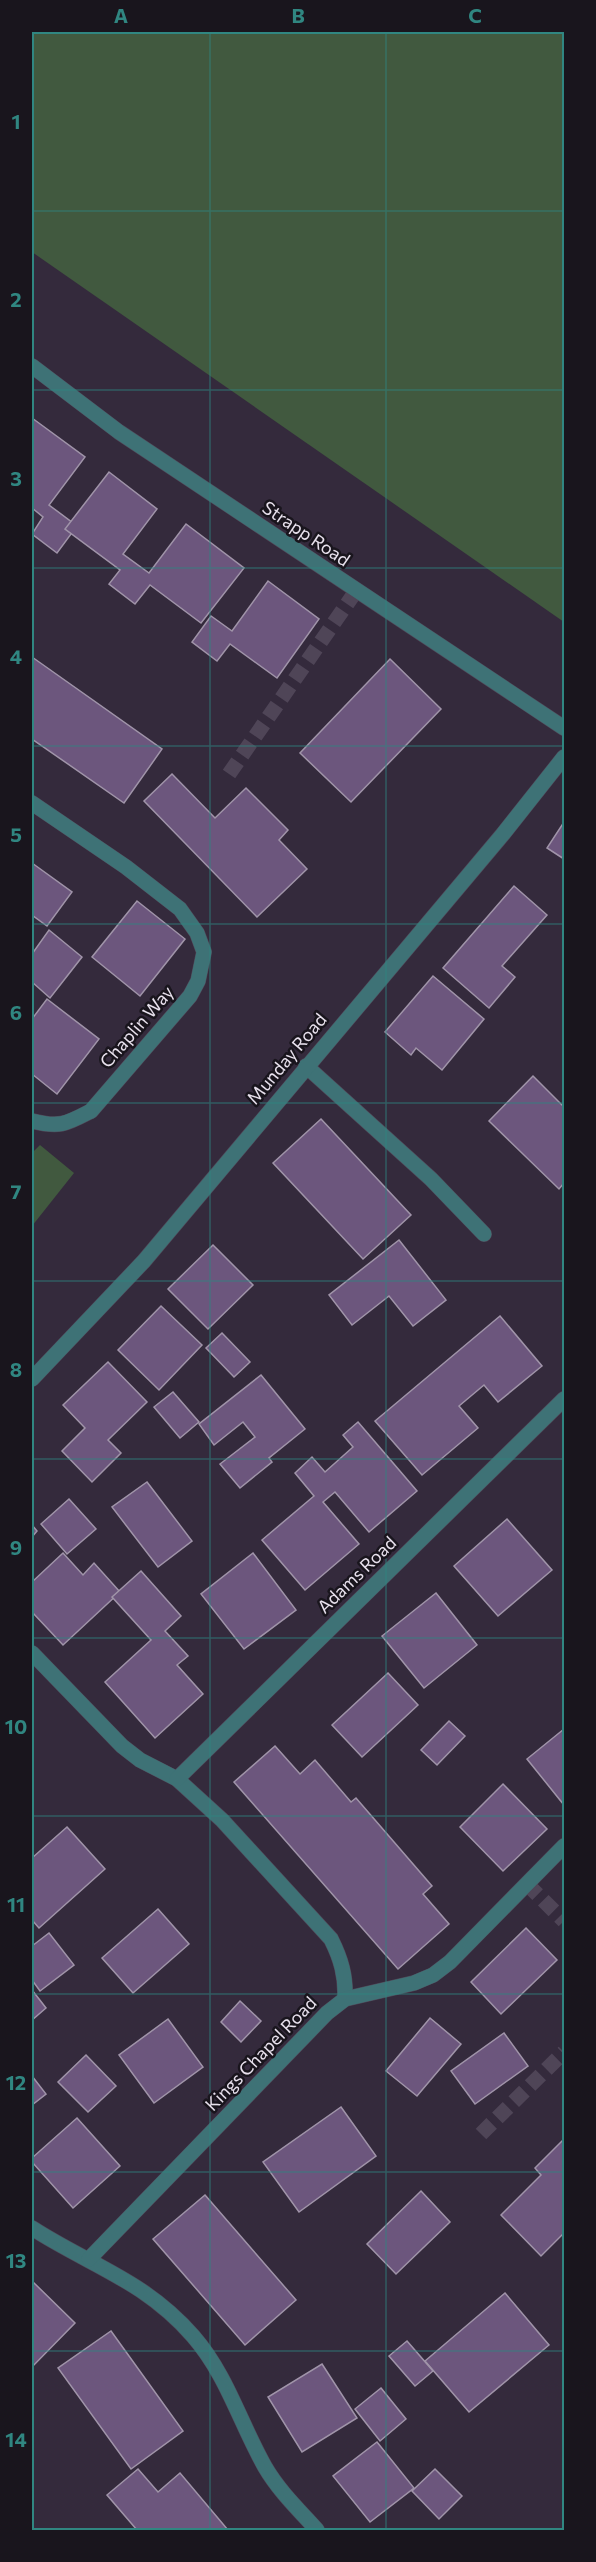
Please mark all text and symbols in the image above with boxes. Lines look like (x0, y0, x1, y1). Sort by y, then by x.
text: A (114, 3, 128, 27)
text: B (291, 3, 305, 27)
text: C (468, 3, 482, 27)
text: 1 (11, 109, 21, 133)
text: 2 (10, 287, 22, 311)
text: 3 (10, 466, 22, 490)
street label: Strapp Road (259, 496, 355, 571)
text: 4 (10, 644, 22, 668)
text: 5 (10, 822, 22, 846)
street label: Chaplin Way (95, 981, 178, 1072)
text: 6 (10, 1000, 22, 1024)
street label: Munday Road (242, 1008, 331, 1108)
text: 7 (11, 1179, 22, 1203)
text: 8 (10, 1357, 22, 1381)
street label: Adams Road (312, 1531, 400, 1617)
text: 9 (10, 1535, 22, 1559)
text: 10 (5, 1714, 27, 1738)
text: 11 (7, 1892, 25, 1916)
street label: Kings Chapel Road (200, 1991, 321, 2115)
text: 12 (6, 2070, 26, 2094)
text: 13 (6, 2248, 26, 2272)
text: 14 (5, 2427, 27, 2451)

